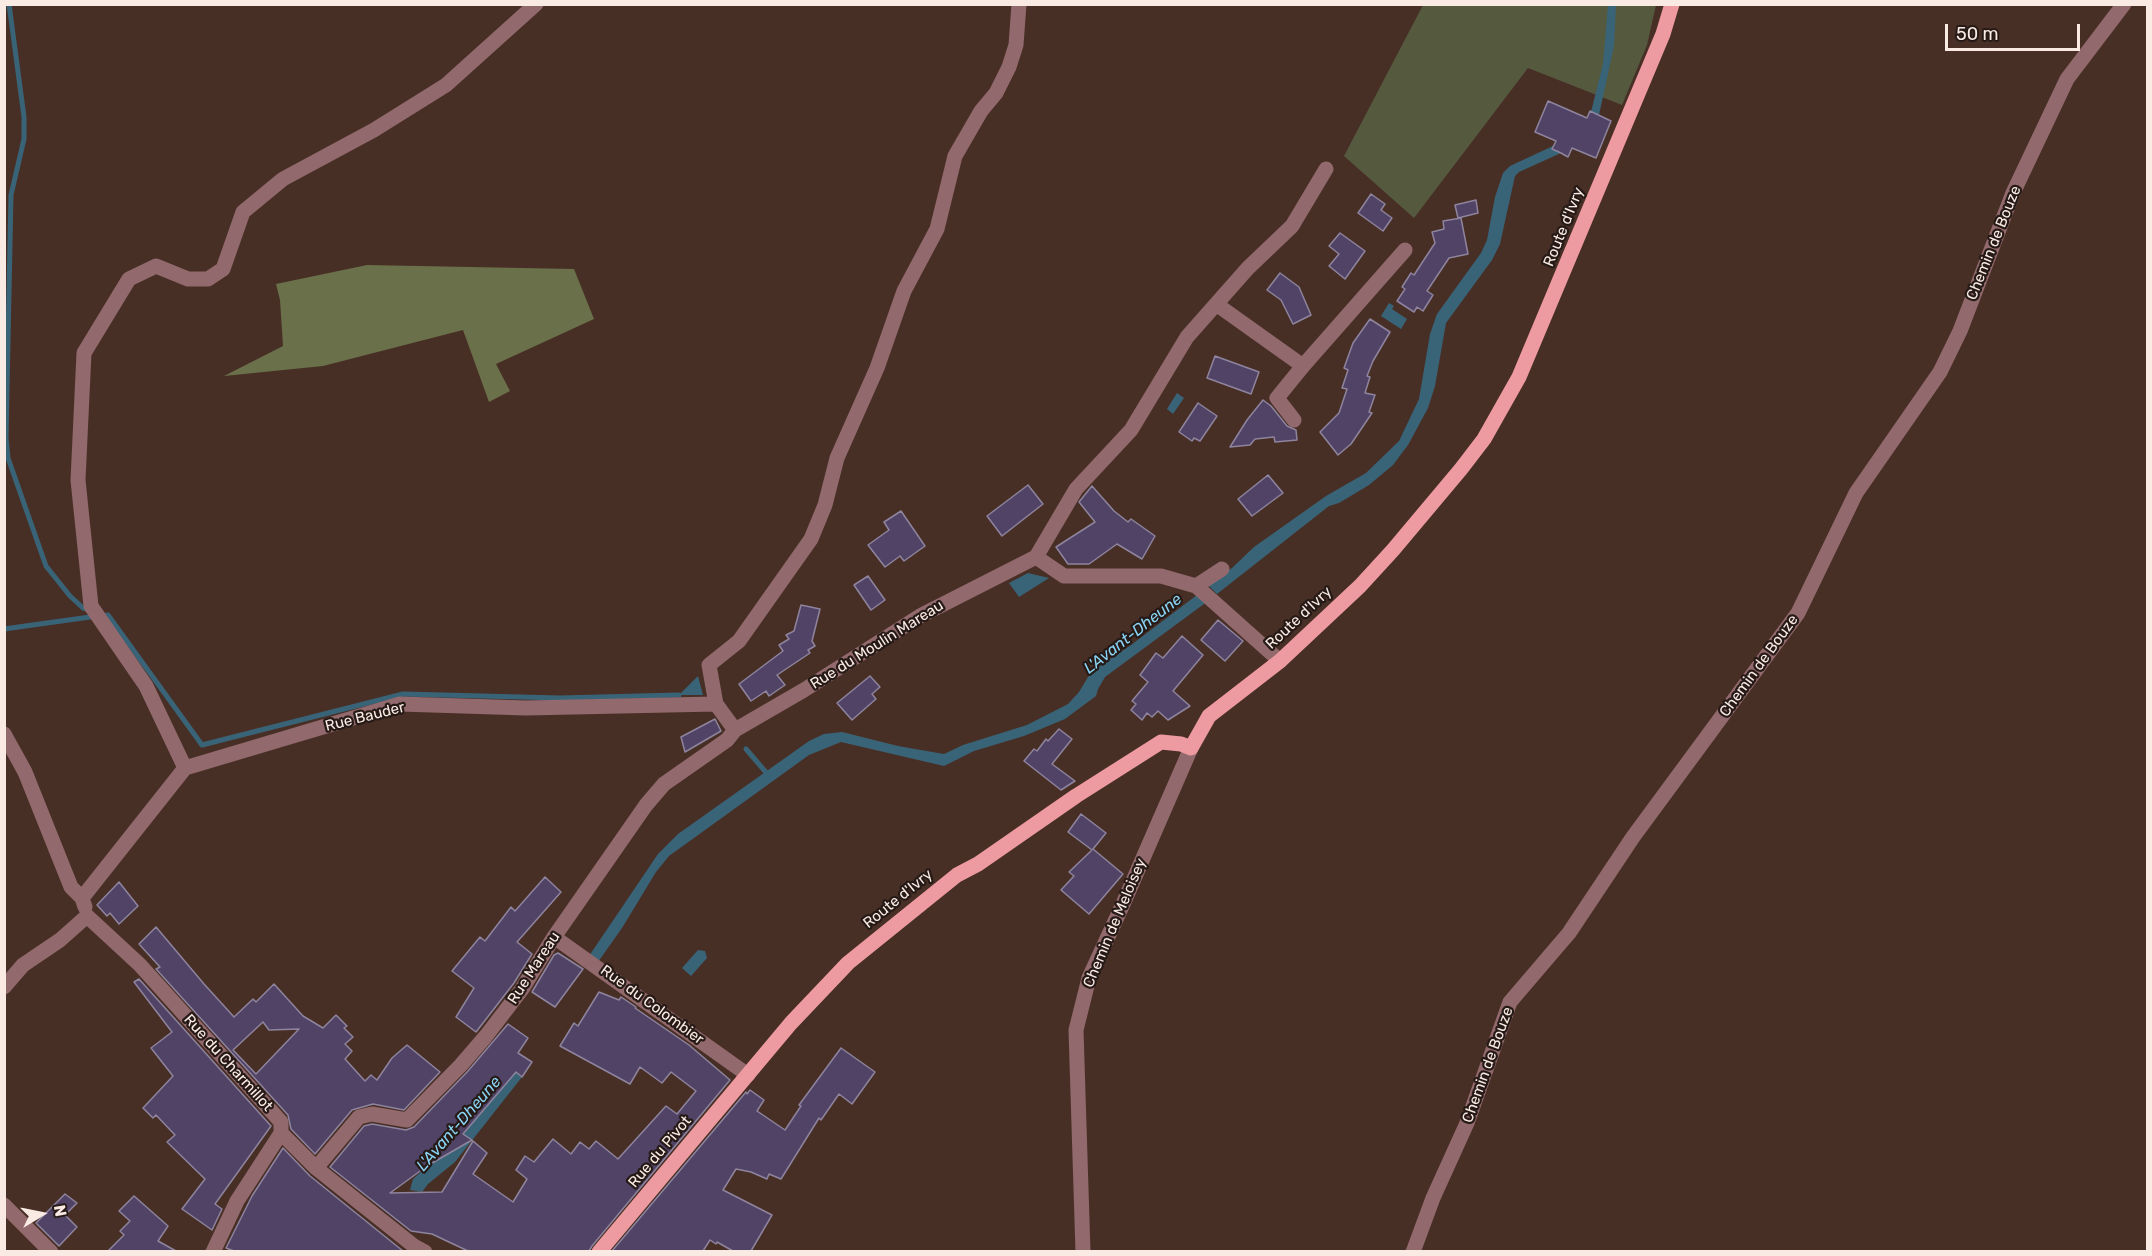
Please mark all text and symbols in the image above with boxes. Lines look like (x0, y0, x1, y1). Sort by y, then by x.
scale bar (1948, 12, 2083, 50)
text: 50 m (1956, 23, 1999, 45)
street label: Chemin de Bouze (1963, 183, 2025, 303)
street label: Route d'Ivry (1540, 185, 1588, 269)
street label: Route d'Ivry (1262, 583, 1336, 653)
water label: L'Avant-Dheune (1080, 590, 1186, 678)
street label: Rue du Moulin Mareau (807, 597, 947, 693)
street label: Chemin de Bouze (1716, 611, 1802, 721)
street label: Rue Bauder (323, 698, 407, 736)
street label: Chemin de Meloisey (1080, 856, 1150, 990)
street label: Route d'Ivry (860, 866, 936, 932)
street label: Rue Mareau (504, 929, 564, 1007)
street label: Rue du Colombier (597, 961, 707, 1049)
street label: Chemin de Bouze (1459, 1005, 1517, 1125)
street label: Rue du Charmillot (180, 1011, 276, 1115)
water label: L'Avant-Dheune (413, 1073, 505, 1175)
street label: Rue du Pivot (625, 1112, 695, 1192)
north arrow (12, 1184, 72, 1244)
text: N (50, 1203, 71, 1218)

